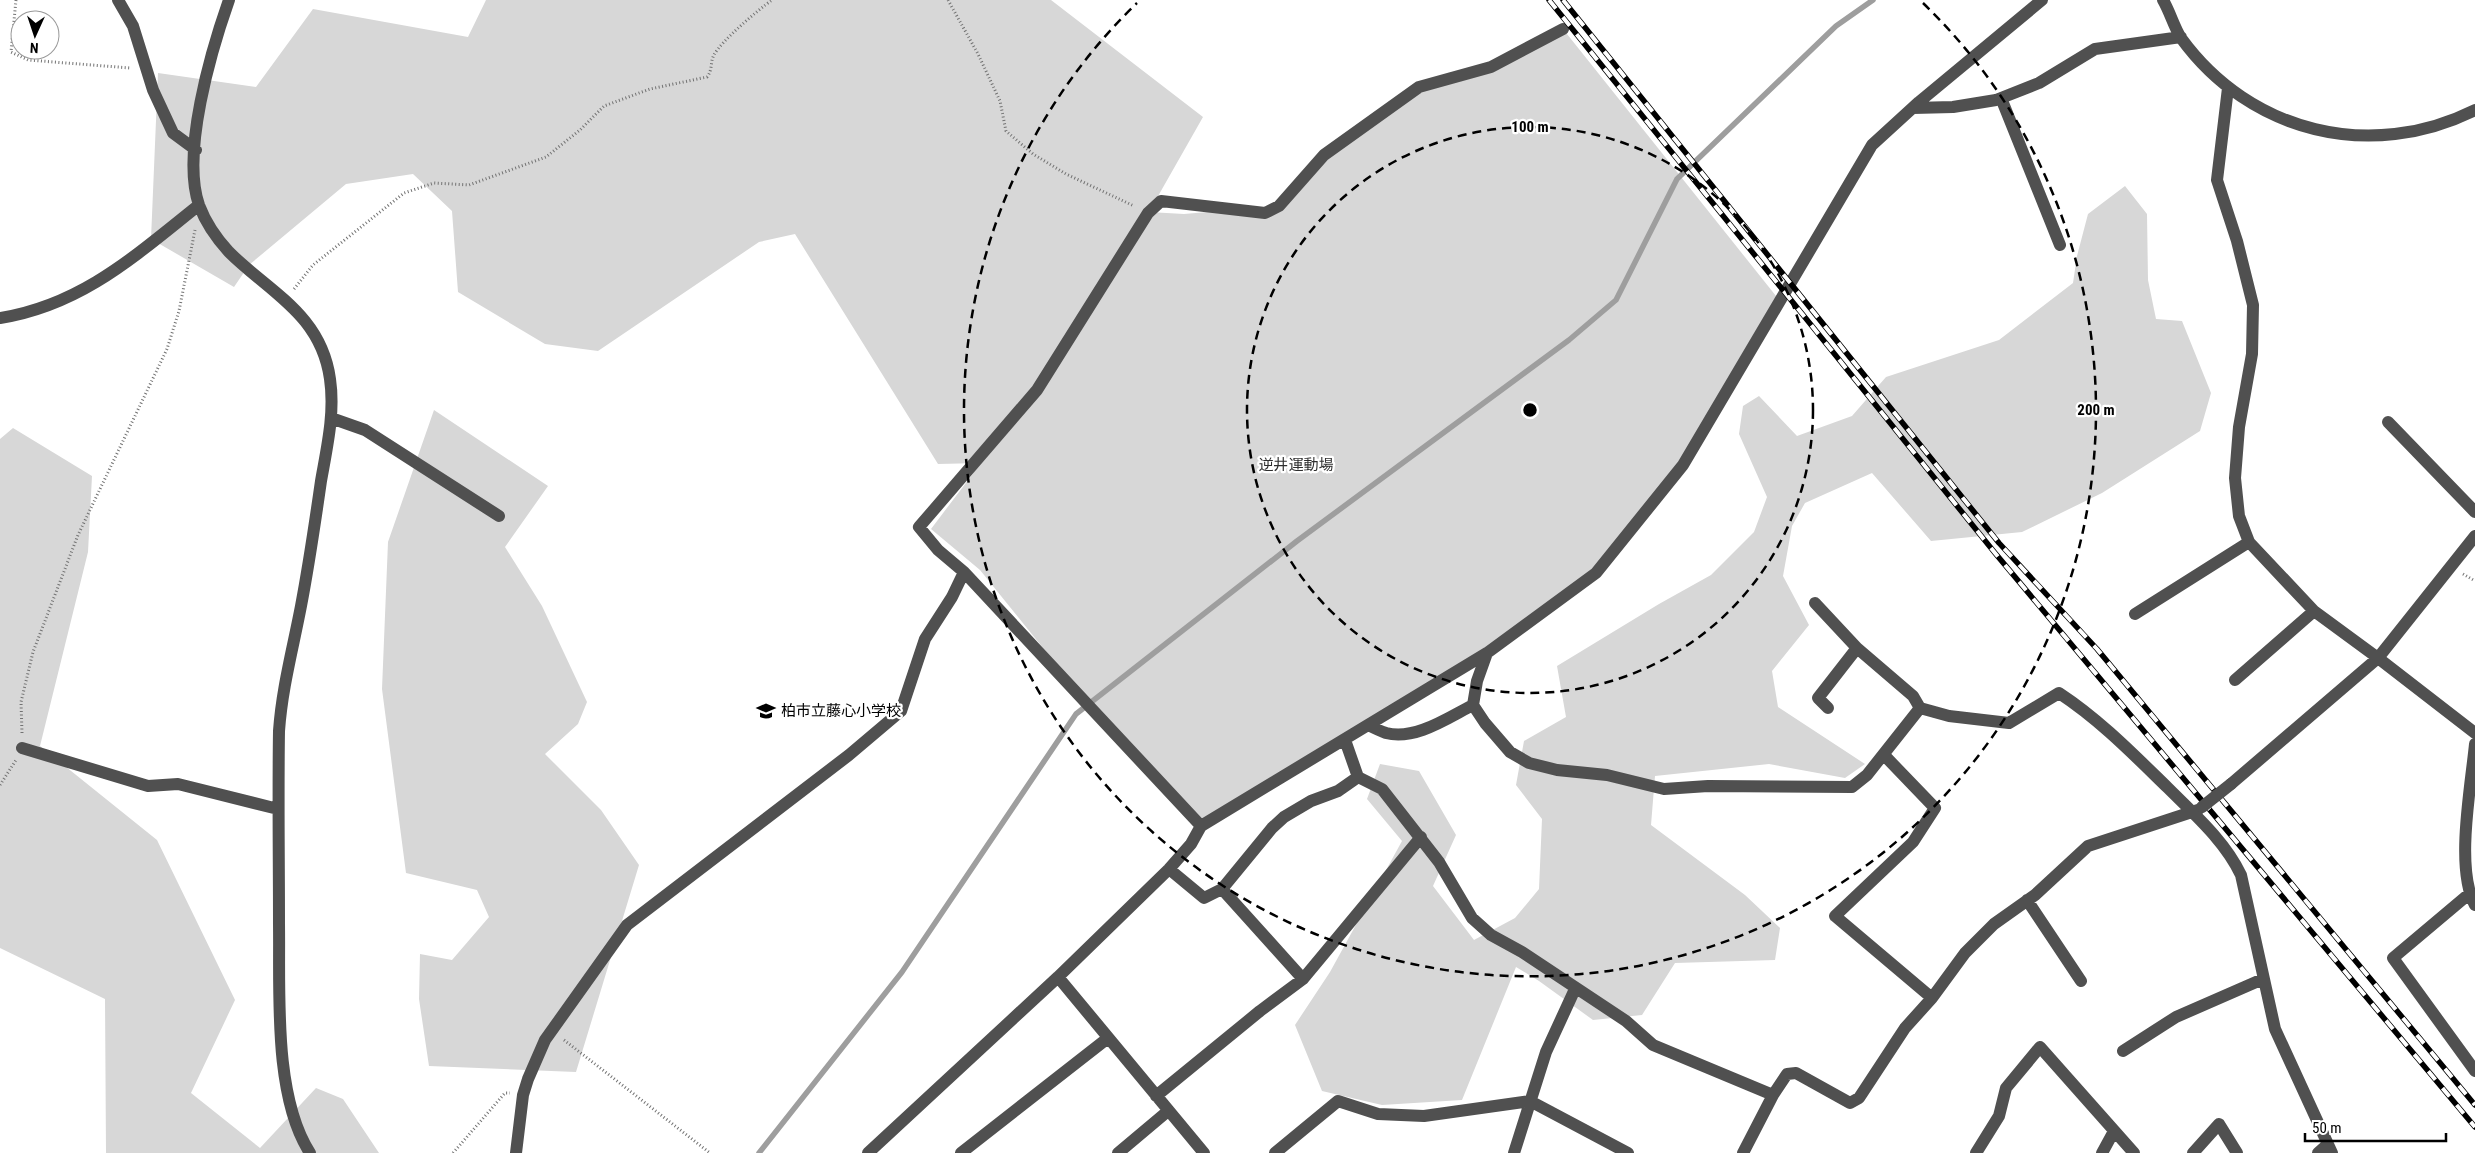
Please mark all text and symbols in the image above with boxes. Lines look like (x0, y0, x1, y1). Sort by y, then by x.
north arrow (10, 10, 60, 60)
text: N (30, 40, 39, 56)
text: 100 m (1511, 118, 1549, 136)
centre of rings (1521, 401, 1539, 419)
text: 200 m (2077, 401, 2115, 419)
park label: 逆井運動場 (1258, 456, 1334, 474)
school or university icon: 柏市立藤心小学校 (755, 700, 777, 722)
place label: 柏市立藤心小学校 (781, 702, 901, 720)
scale bar (2305, 1110, 2446, 1142)
text: 50 m (2312, 1119, 2342, 1137)

